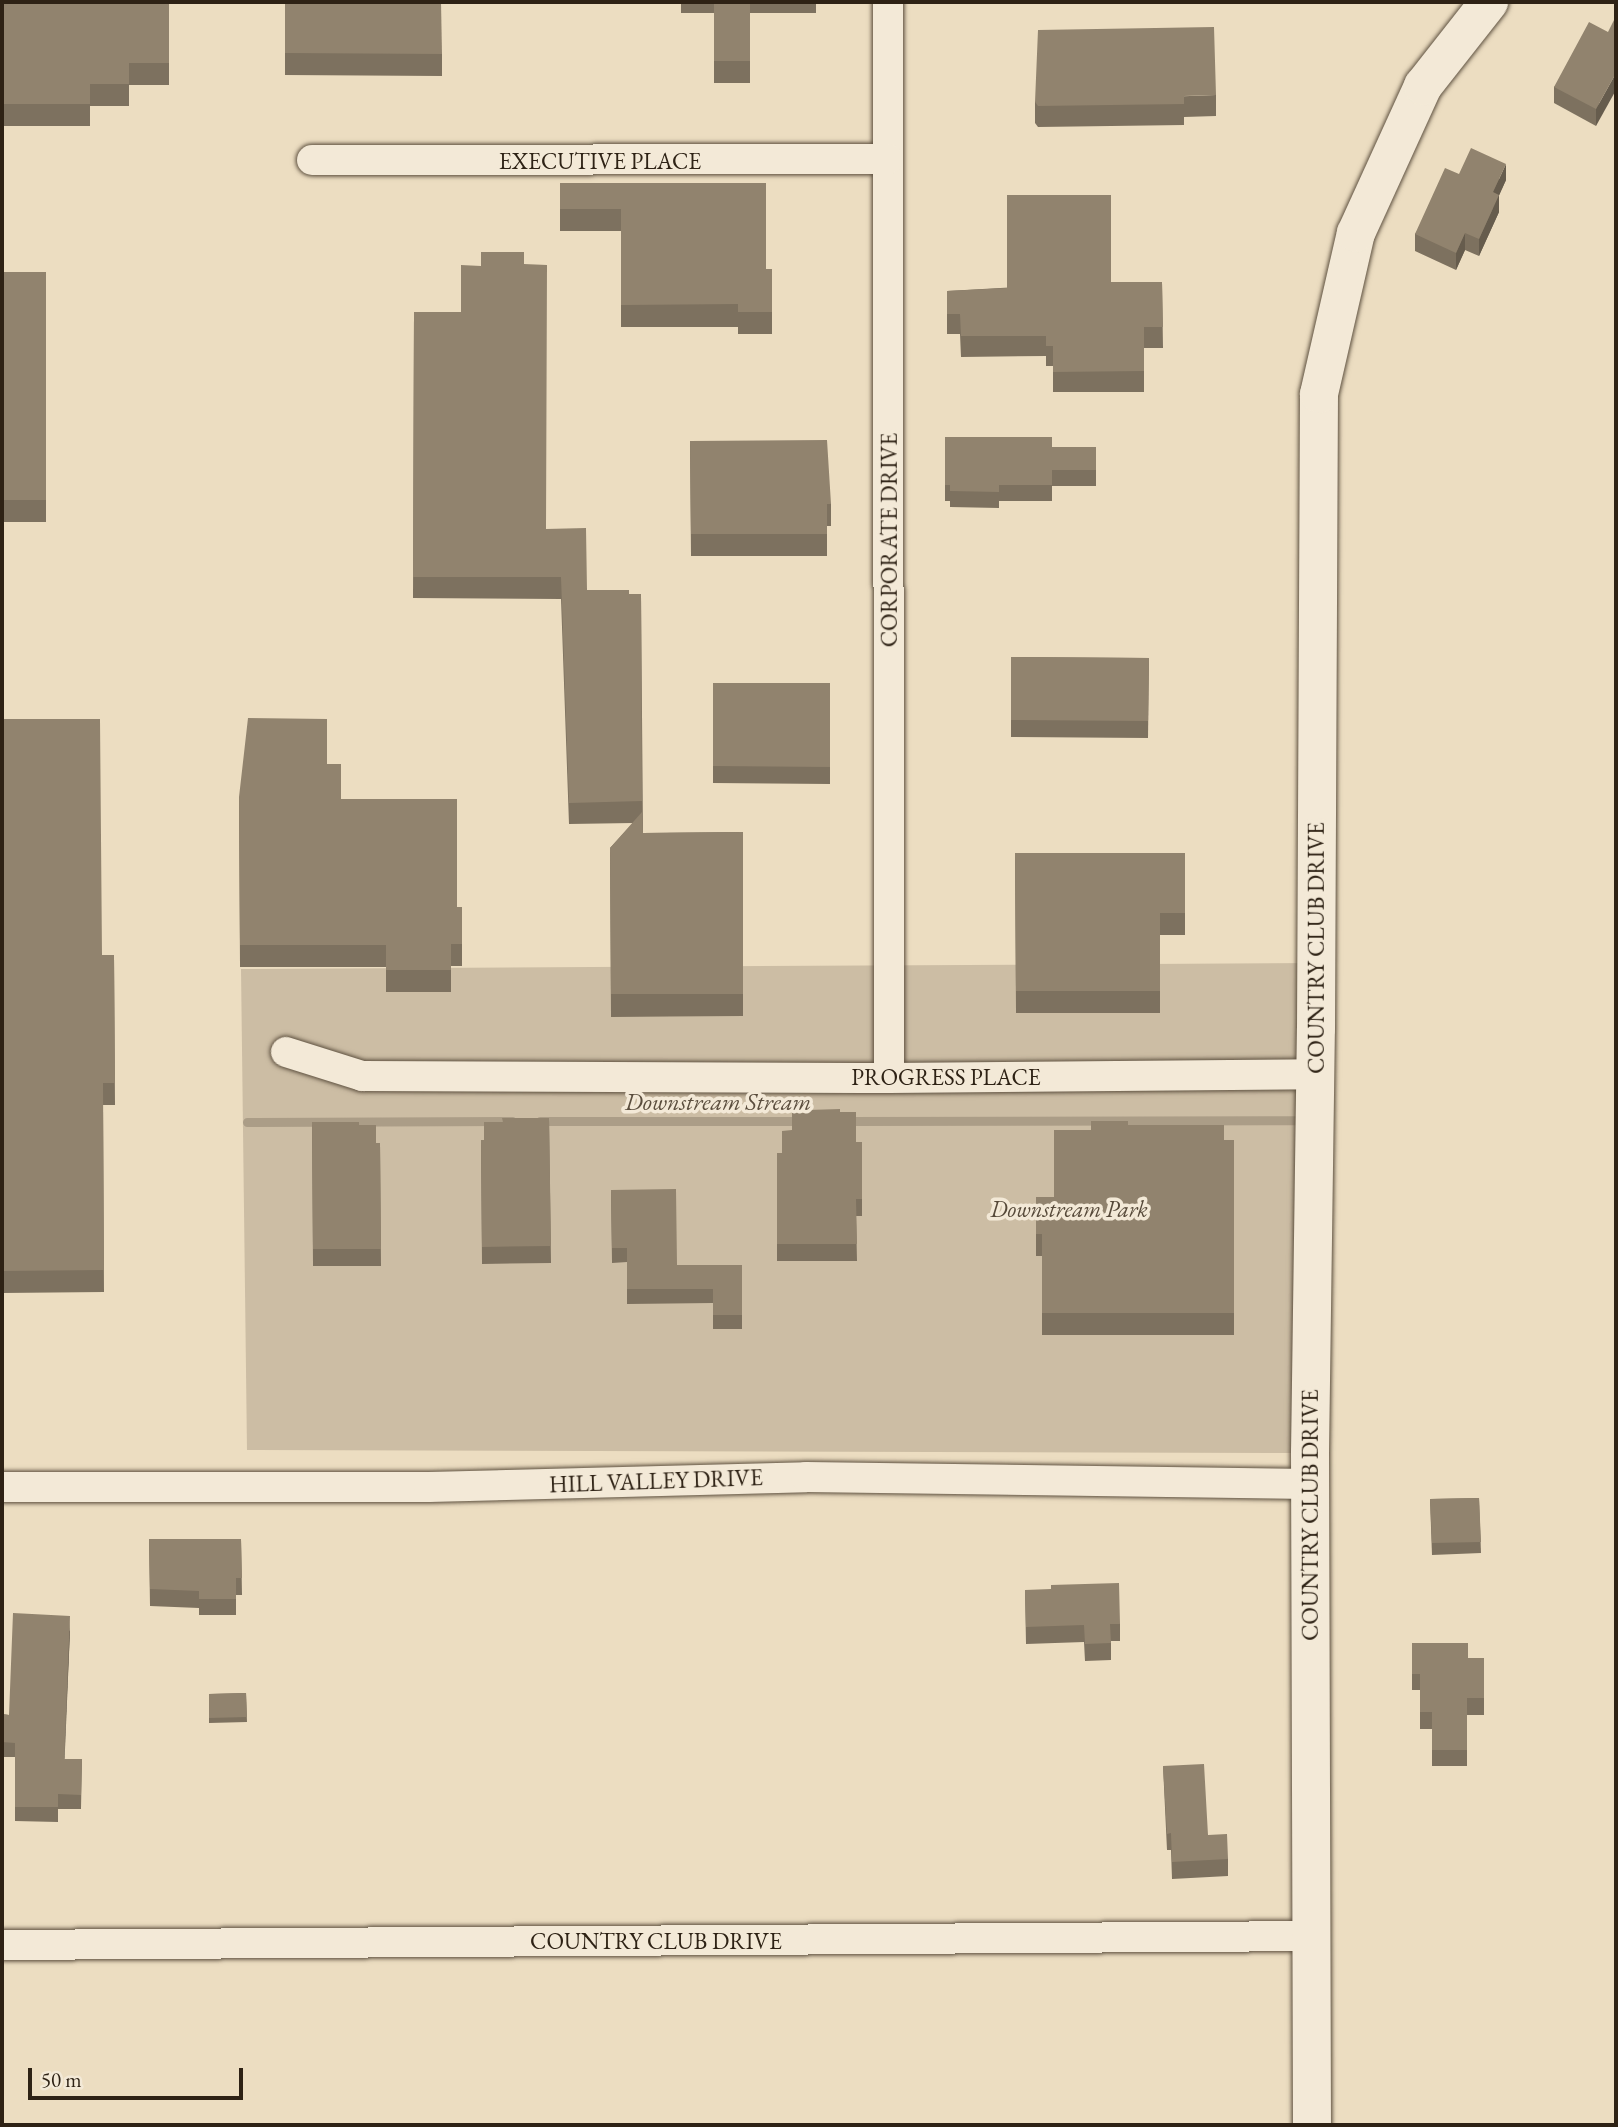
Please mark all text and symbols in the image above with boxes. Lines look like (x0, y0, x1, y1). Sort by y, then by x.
street label: EXECUTIVE PLACE (499, 147, 701, 175)
street label: CORPORATE DRIVE (875, 433, 903, 647)
street label: COUNTRY CLUB DRIVE (1302, 822, 1330, 1074)
street label: PROGRESS PLACE (851, 1063, 1041, 1091)
water label: Downstream Stream (625, 1088, 811, 1116)
park label: Downstream Park (990, 1195, 1148, 1223)
street label: COUNTRY CLUB DRIVE (1296, 1389, 1324, 1641)
street label: HILL VALLEY DRIVE (549, 1463, 763, 1499)
street label: COUNTRY CLUB DRIVE (530, 1927, 782, 1955)
scale bar (32, 2054, 247, 2098)
text: 50 m (41, 2066, 82, 2093)

